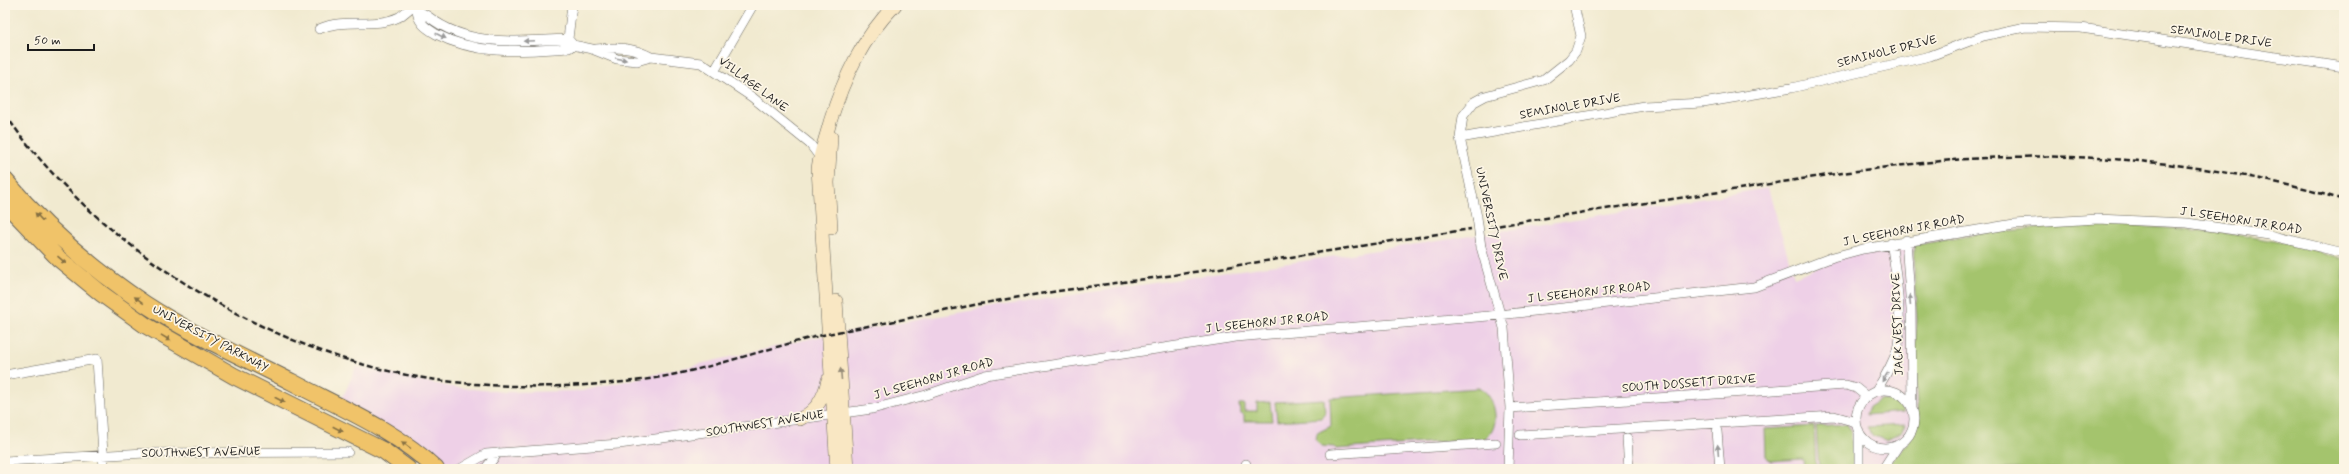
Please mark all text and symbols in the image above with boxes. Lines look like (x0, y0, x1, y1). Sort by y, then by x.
street label: SEMINOLE DRIVE (2169, 22, 2273, 52)
scale bar (28, 26, 94, 52)
street label: SEMINOLE DRIVE (1835, 32, 1939, 72)
text: 50 m (34, 33, 61, 49)
one-way arrow (435, 33, 447, 40)
one-way arrow (523, 37, 535, 44)
street label: VILLAGE LANE (715, 54, 791, 117)
one-way arrow (615, 56, 627, 62)
street label: SEMINOLE DRIVE (1518, 90, 1622, 124)
street label: UNIVERSITY DRIVE (1471, 166, 1511, 283)
street label: J L SEEHORN JR ROAD (2179, 203, 2303, 239)
street label: J L SEEHORN JR ROAD (1842, 211, 1966, 251)
one-way arrow (34, 212, 44, 222)
one-way arrow (57, 256, 67, 265)
street label: JACK VEST DRIVE (1888, 272, 1908, 376)
street label: J L SEEHORN JR ROAD (1527, 279, 1651, 307)
one-way arrow (1907, 294, 1914, 306)
one-way arrow (134, 296, 144, 304)
street label: UNIVERSITY PARKWAY (149, 302, 271, 376)
street label: J L SEEHORN JR ROAD (1205, 309, 1329, 337)
one-way arrow (160, 334, 172, 341)
street label: J L SEEHORN JR ROAD (872, 354, 996, 404)
one-way arrow (837, 368, 844, 380)
street label: SOUTH DOSSETT DRIVE (1621, 371, 1757, 397)
one-way arrow (1881, 372, 1889, 382)
one-way arrow (275, 396, 286, 403)
street label: SOUTHWEST AVENUE (705, 407, 825, 441)
one-way arrow (333, 426, 344, 432)
one-way arrow (400, 441, 411, 449)
street label: SOUTHWEST AVENUE (141, 444, 261, 462)
one-way arrow (1715, 444, 1722, 456)

